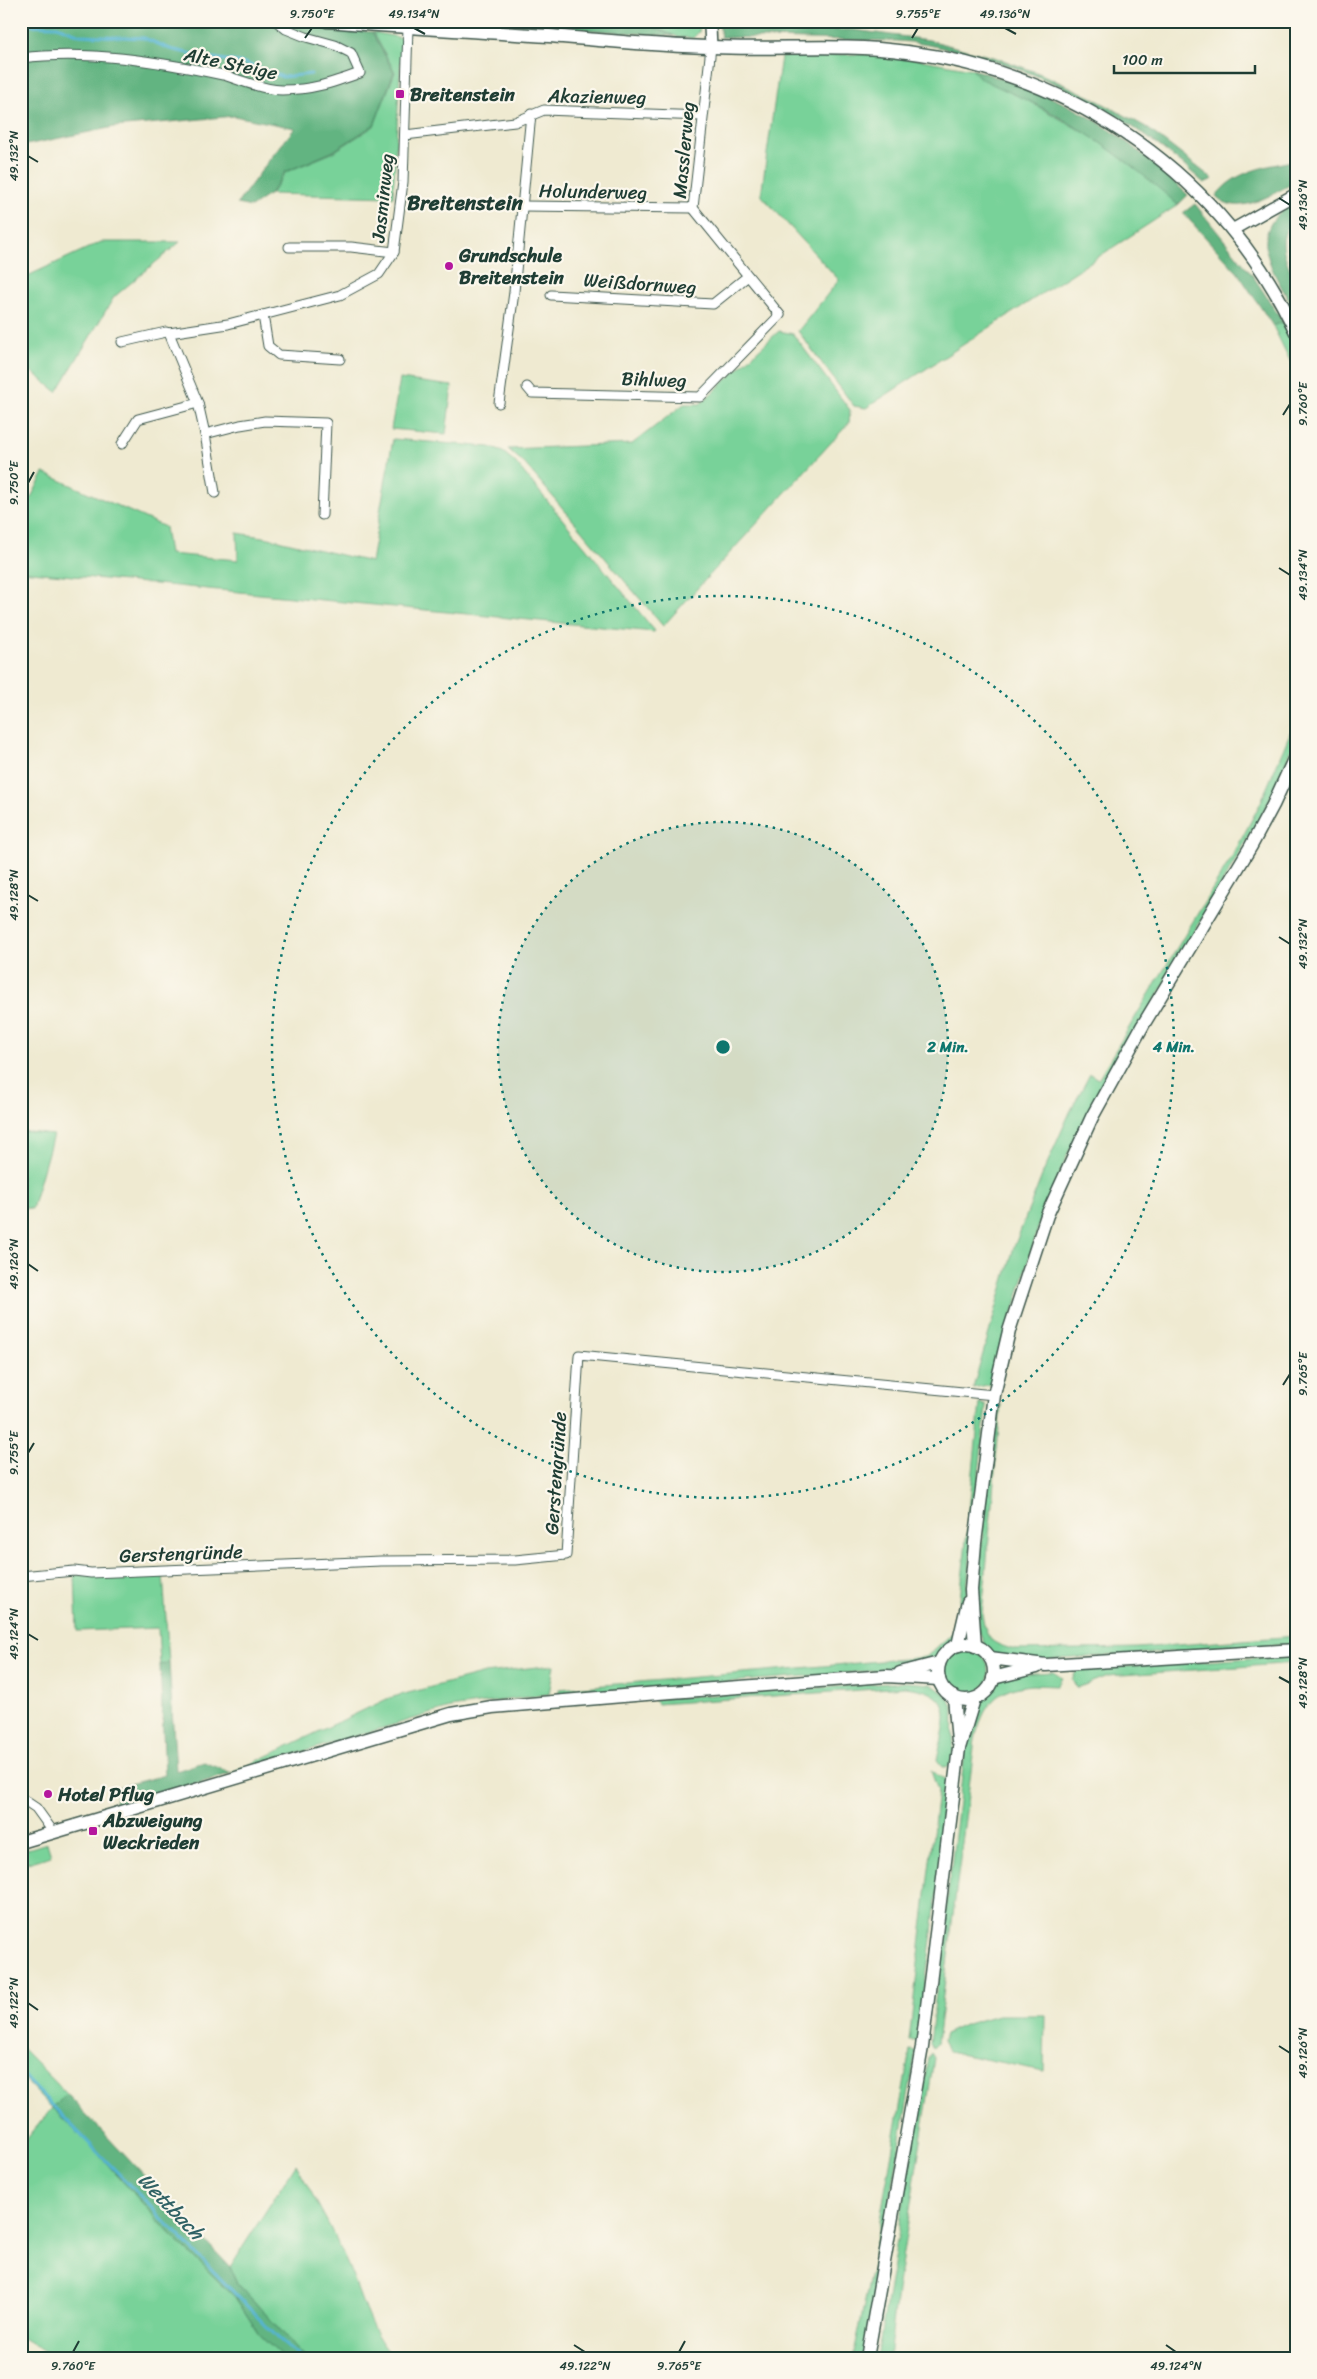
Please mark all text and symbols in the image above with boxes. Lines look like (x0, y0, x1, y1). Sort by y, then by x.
text: 9.750°E (290, 3, 336, 25)
text: 49.134°N (388, 3, 440, 25)
text: 9.755°E (896, 3, 941, 25)
text: 49.136°N (980, 3, 1031, 25)
street label: Alte Steige (180, 37, 281, 90)
scale bar (1114, 42, 1256, 74)
text: 100 m (1122, 47, 1163, 73)
place label: Breitenstein (410, 78, 516, 111)
street label: Akazienweg (547, 79, 647, 114)
marker: Breitenstein (394, 88, 406, 100)
street label: Masslerweg (663, 100, 704, 200)
text: 49.132°N (3, 130, 25, 181)
street label: Jasminweg (361, 152, 404, 245)
street label: Holunderweg (539, 174, 647, 209)
text: 49.136°N (1292, 179, 1314, 230)
district label: Breitenstein (407, 184, 524, 222)
place label: Grundschule Breitenstein (458, 239, 565, 294)
marker: Grundschule Breitenstein (443, 260, 455, 272)
street label: Weißdornweg (583, 263, 698, 304)
street label: Bihlweg (621, 362, 687, 397)
text: 9.760°E (1292, 381, 1314, 426)
text: 9.750°E (3, 459, 25, 505)
text: 49.134°N (1292, 549, 1314, 601)
text: 49.128°N (3, 869, 25, 921)
text: 49.132°N (1292, 918, 1314, 969)
text: 2 Min. (926, 1034, 969, 1060)
text: 4 Min. (1152, 1034, 1195, 1060)
centre of rings (714, 1038, 732, 1056)
text: 49.126°N (3, 1238, 25, 1289)
text: 9.765°E (1292, 1351, 1314, 1396)
street label: Gerstengründe (535, 1410, 576, 1536)
text: 9.755°E (3, 1430, 25, 1475)
street label: Gerstengründe (119, 1535, 243, 1572)
text: 49.124°N (3, 1608, 25, 1660)
text: 49.128°N (1292, 1657, 1314, 1709)
place label: Hotel Pflug (57, 1778, 155, 1811)
marker: Hotel Pflug (42, 1788, 54, 1800)
place label: Abzweigung Weckrieden (102, 1804, 203, 1859)
marker: Abzweigung Weckrieden (87, 1825, 99, 1837)
text: 49.122°N (3, 1977, 25, 2028)
text: 49.126°N (1292, 2027, 1314, 2078)
water label: Wettbach (129, 2164, 213, 2250)
text: 9.760°E (51, 2355, 96, 2377)
text: 49.122°N (560, 2355, 611, 2377)
text: 9.765°E (657, 2355, 702, 2377)
text: 49.124°N (1150, 2355, 1202, 2377)

